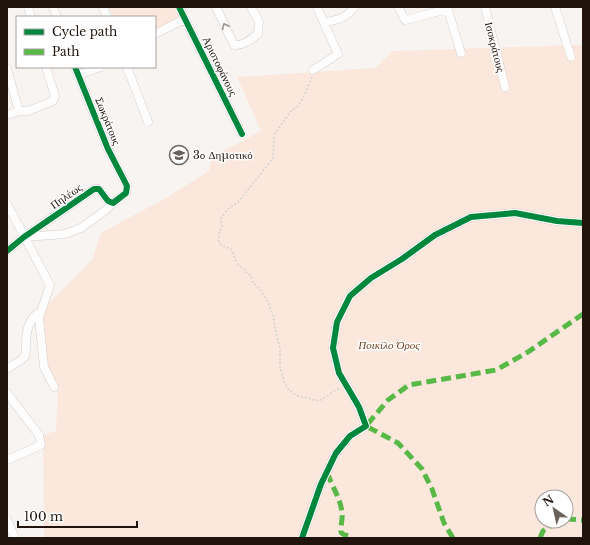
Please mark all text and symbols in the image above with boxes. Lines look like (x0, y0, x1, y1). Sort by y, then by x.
legend (16, 16, 156, 68)
street label: Ισοκράτους (482, 20, 508, 74)
one-way arrow (222, 23, 230, 30)
text: Cycle path (52, 24, 117, 39)
street label: Αριστοφάνους (200, 34, 241, 99)
text: Path (52, 44, 80, 59)
street label: Σωκράτους (92, 95, 124, 147)
school or university icon: 3ο Δημοτικό (168, 144, 190, 166)
place label: 3ο Δημοτικό (193, 148, 253, 162)
street label: Πηλέως (48, 180, 85, 212)
park label: Ποικίλο Όρος (357, 338, 420, 352)
north arrow (534, 489, 574, 529)
text: N (540, 492, 557, 509)
scale bar (18, 503, 137, 529)
text: 100 m (24, 509, 63, 524)

